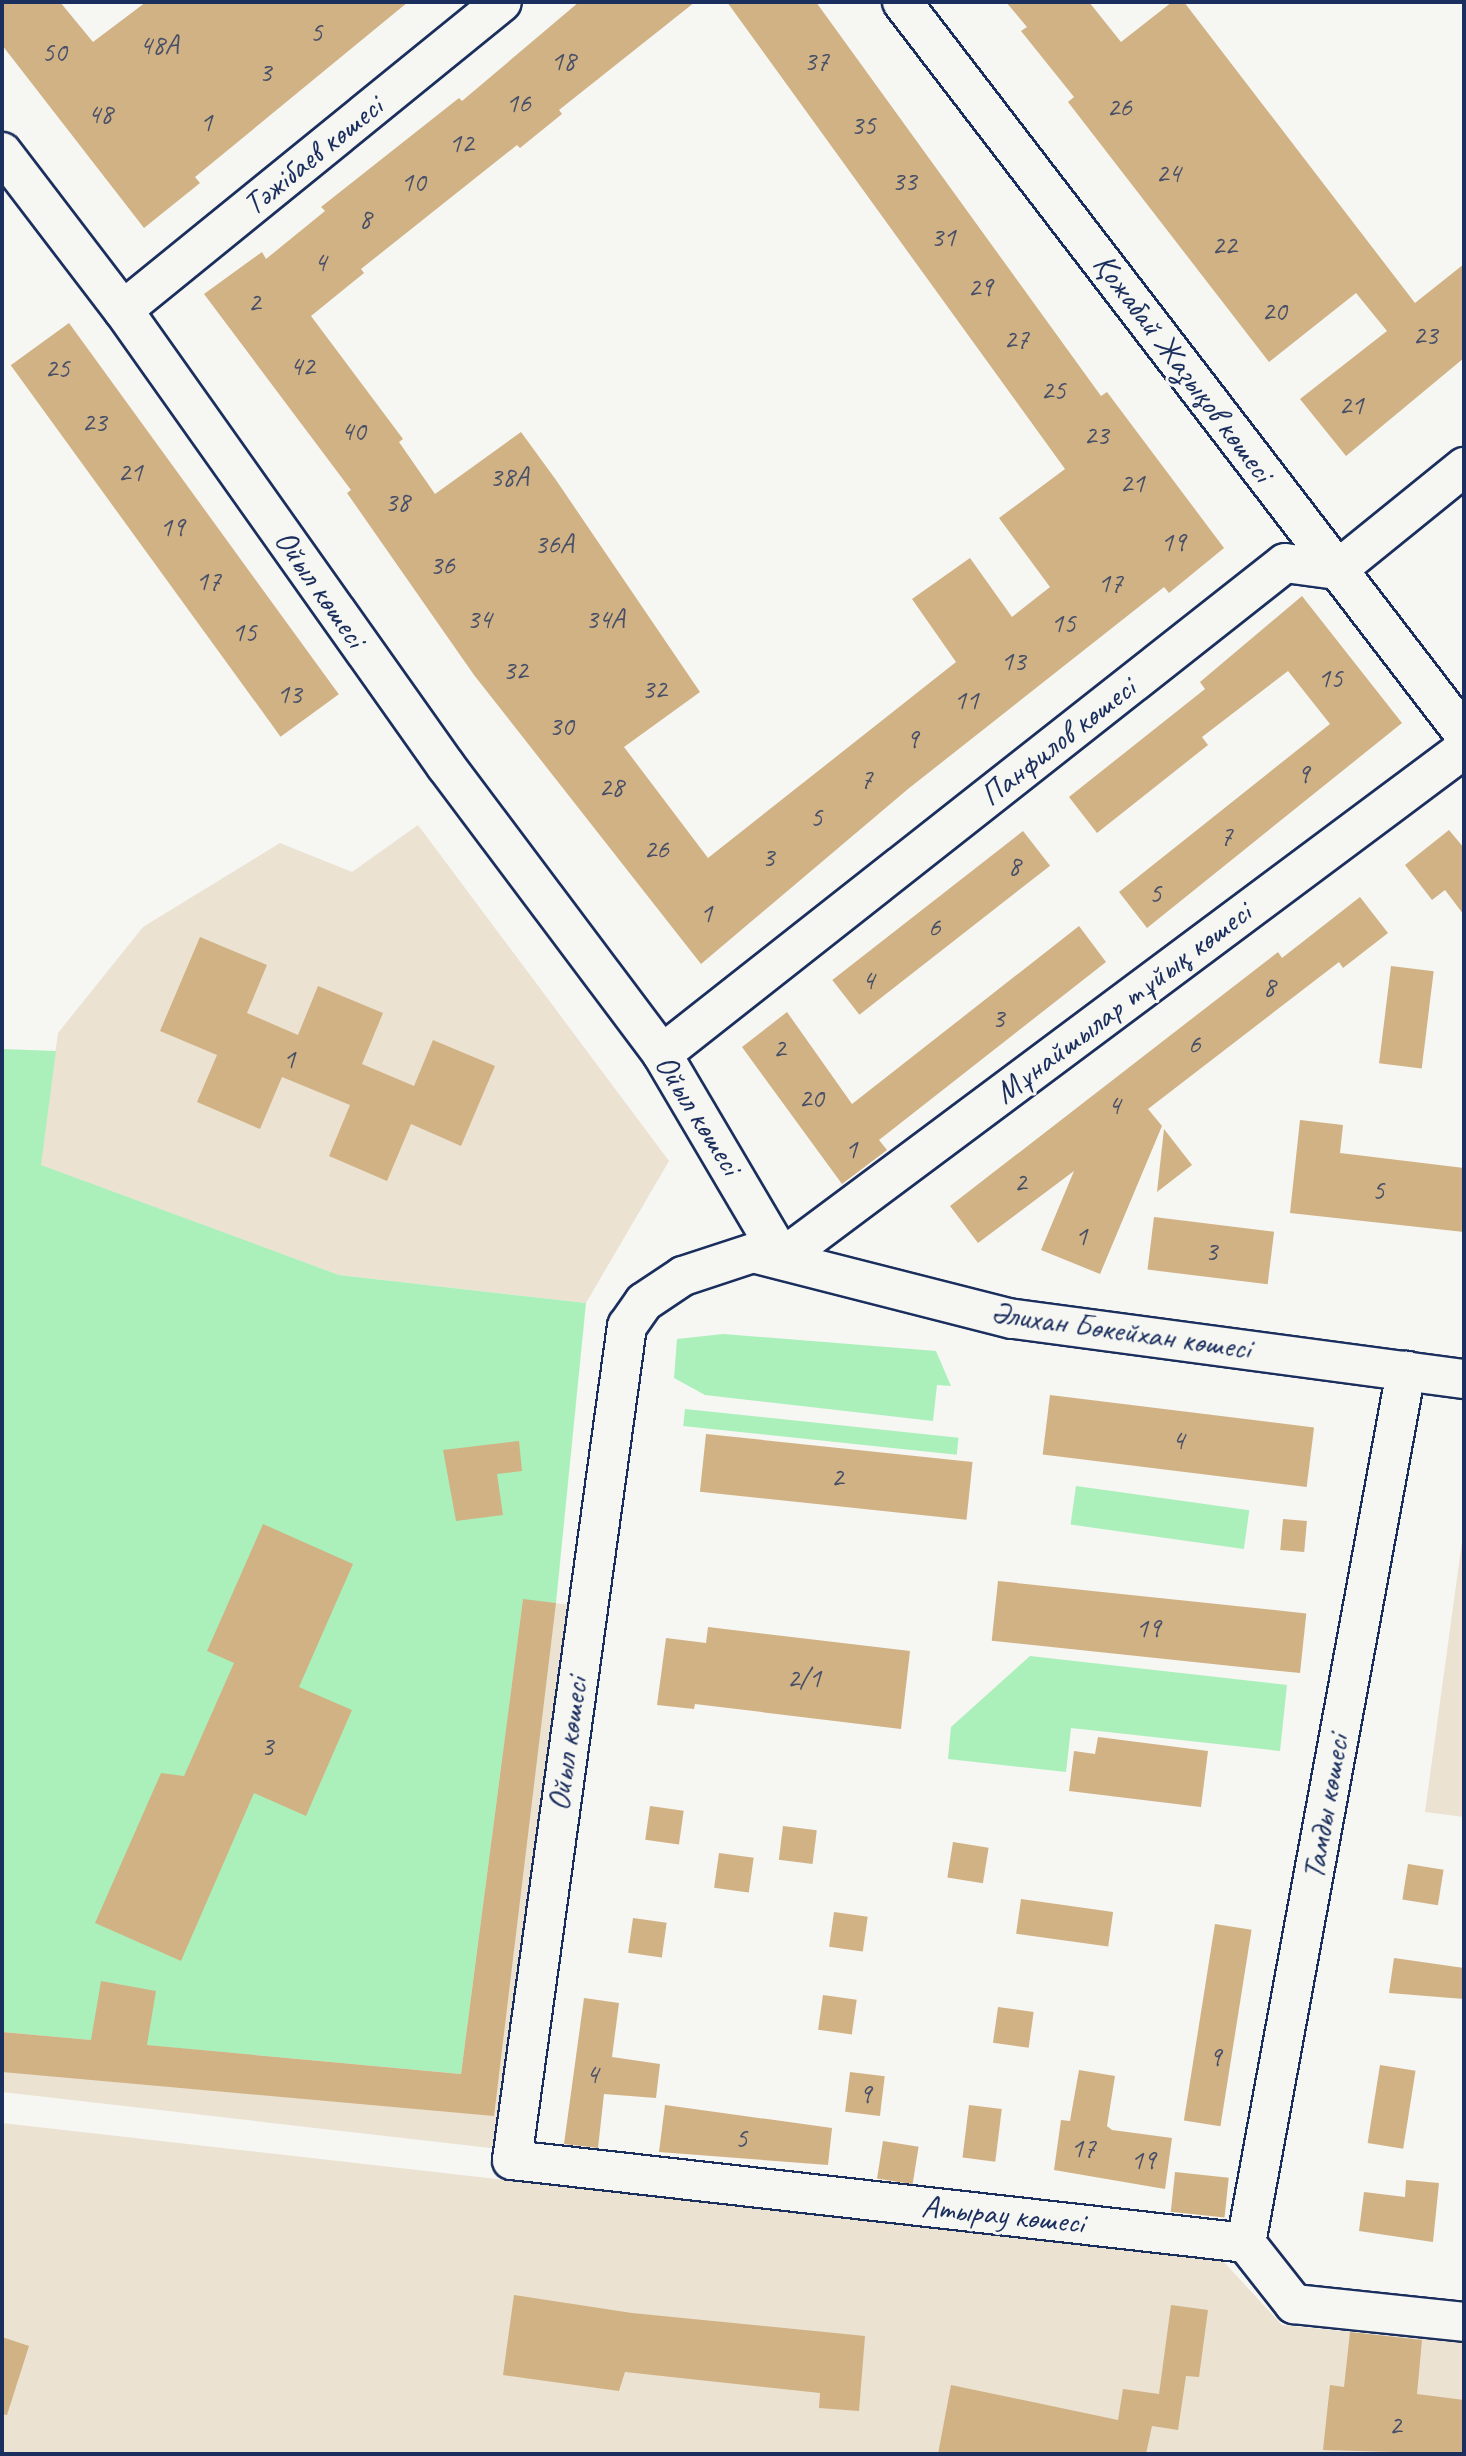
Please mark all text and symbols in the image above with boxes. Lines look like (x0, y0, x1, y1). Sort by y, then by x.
house number: 5 (310, 15, 322, 49)
house number: 48А (139, 28, 179, 62)
house number: 50 (41, 35, 67, 69)
house number: 18 (550, 44, 576, 78)
house number: 37 (803, 44, 829, 78)
house number: 3 (259, 55, 271, 89)
house number: 16 (505, 86, 531, 120)
street label: Тәжібаев көшесі (235, 88, 391, 224)
house number: 26 (1106, 90, 1132, 124)
house number: 48 (87, 97, 113, 131)
house number: 1 (200, 105, 212, 139)
house number: 35 (850, 108, 876, 142)
house number: 12 (448, 126, 474, 160)
house number: 24 (1155, 156, 1181, 190)
house number: 33 (891, 164, 917, 198)
house number: 10 (400, 165, 426, 199)
house number: 8 (359, 202, 371, 236)
house number: 31 (930, 220, 956, 254)
house number: 22 (1211, 228, 1237, 262)
house number: 4 (314, 245, 326, 279)
street label: Қожабай Жазықов көшесі (1085, 246, 1281, 490)
house number: 29 (967, 270, 993, 304)
house number: 2 (248, 285, 260, 319)
house number: 20 (1261, 294, 1287, 328)
house number: 23 (1412, 318, 1438, 352)
house number: 27 (1003, 322, 1029, 356)
house number: 42 (289, 349, 315, 383)
house number: 25 (44, 351, 70, 385)
house number: 25 (1040, 373, 1066, 407)
house number: 21 (1338, 388, 1364, 422)
house number: 23 (81, 405, 107, 439)
house number: 40 (340, 414, 366, 448)
house number: 23 (1083, 418, 1109, 452)
house number: 21 (117, 455, 143, 489)
house number: 38А (489, 460, 529, 494)
house number: 21 (1119, 466, 1145, 500)
house number: 38 (384, 485, 410, 519)
house number: 19 (159, 510, 185, 544)
street label: Ойыл көшесі (266, 523, 374, 655)
house number: 19 (1160, 525, 1186, 559)
house number: 36А (534, 527, 574, 561)
house number: 36 (429, 548, 455, 582)
house number: 17 (195, 564, 221, 598)
house number: 17 (1097, 566, 1123, 600)
house number: 34 (466, 602, 492, 636)
house number: 34А (585, 602, 625, 636)
house number: 15 (1050, 606, 1076, 640)
house number: 15 (231, 615, 257, 649)
house number: 13 (1000, 644, 1026, 678)
house number: 32 (502, 653, 528, 687)
house number: 15 (1317, 661, 1343, 695)
street label: Панфилов көшесі (973, 669, 1143, 815)
house number: 32 (641, 672, 667, 706)
house number: 13 (276, 677, 302, 711)
house number: 11 (953, 683, 979, 717)
house number: 30 (548, 709, 574, 743)
house number: 9 (906, 722, 918, 756)
house number: 9 (1297, 757, 1309, 791)
house number: 7 (860, 762, 872, 796)
house number: 28 (598, 770, 624, 804)
house number: 5 (810, 800, 822, 834)
house number: 7 (1220, 819, 1232, 853)
house number: 26 (643, 832, 669, 866)
house number: 3 (762, 840, 774, 874)
house number: 8 (1008, 849, 1020, 883)
house number: 5 (1149, 876, 1161, 910)
street label: Мұнайшылар тұйық көшесі (988, 894, 1258, 1112)
house number: 1 (700, 896, 712, 930)
house number: 6 (928, 910, 940, 944)
house number: 4 (862, 963, 874, 997)
house number: 8 (1263, 970, 1275, 1004)
house number: 3 (992, 1001, 1004, 1035)
house number: 6 (1188, 1027, 1200, 1061)
house number: 2 (773, 1031, 785, 1065)
house number: 1 (283, 1042, 295, 1076)
street label: Ойыл көшесі (646, 1048, 750, 1182)
house number: 20 (798, 1081, 824, 1115)
house number: 4 (1108, 1088, 1120, 1122)
house number: 1 (845, 1132, 857, 1166)
house number: 2 (1014, 1165, 1026, 1199)
house number: 5 (1372, 1173, 1384, 1207)
house number: 1 (1075, 1219, 1087, 1253)
house number: 3 (1205, 1234, 1217, 1268)
street label: Әлихан Бөкейхан көшесі (988, 1294, 1254, 1368)
house number: 4 (1172, 1423, 1184, 1457)
house number: 2 (831, 1460, 843, 1494)
house number: 19 (1135, 1611, 1161, 1645)
house number: 2/1 (787, 1661, 821, 1695)
street label: Ойыл көшесі (540, 1675, 596, 1813)
house number: 3 (261, 1729, 273, 1763)
street label: Тамды көшесі (1294, 1731, 1358, 1883)
house number: 9 (1209, 2040, 1221, 2074)
house number: 4 (586, 2057, 598, 2091)
house number: 9 (859, 2077, 871, 2111)
house number: 5 (735, 2121, 747, 2155)
house number: 17 (1070, 2131, 1096, 2165)
house number: 19 (1130, 2143, 1156, 2177)
street label: Атырау көшесі (920, 2187, 1086, 2243)
house number: 2 (1389, 2408, 1401, 2442)

